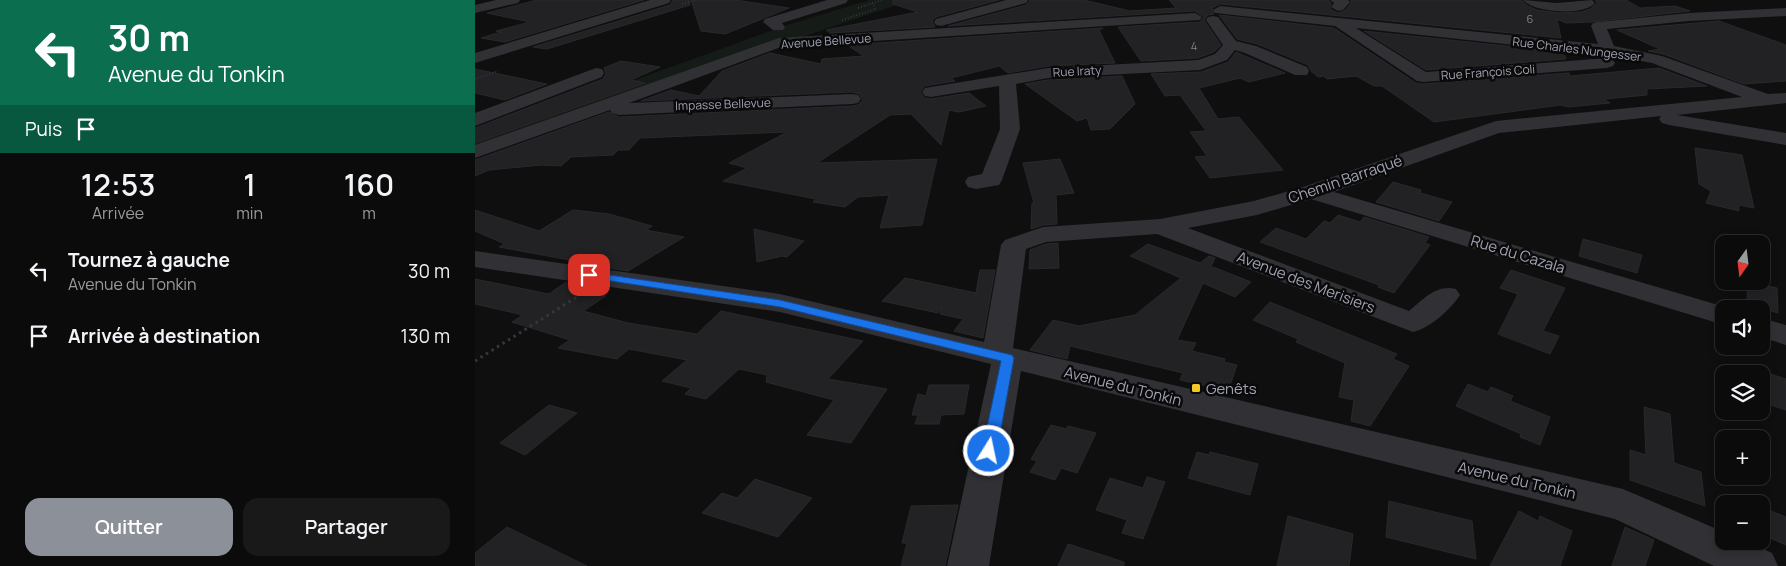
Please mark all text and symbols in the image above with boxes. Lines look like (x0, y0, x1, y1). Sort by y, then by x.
house number: 6 (1527, 11, 1534, 26)
text: 30 m (108, 14, 190, 62)
icon: left (25, 20, 90, 85)
street label: Avenue Bellevue (780, 29, 872, 53)
street label: Rue Charles Nungesser (1512, 33, 1643, 65)
house number: 4 (1191, 38, 1197, 53)
text: Avenue du Tonkin (108, 59, 285, 89)
street label: Rue François Coli (1440, 60, 1536, 84)
street label: Rue Iraty (1052, 61, 1102, 81)
street label: Impasse Bellevue (675, 94, 771, 114)
icon: arrive (72, 115, 100, 143)
text: Puis (25, 116, 62, 142)
street label: Chemin Barraqué (1285, 150, 1405, 208)
text: 12:53 (81, 164, 155, 205)
text: 1 (243, 164, 256, 205)
text: 160 (344, 164, 394, 205)
text: Arrivée (92, 202, 144, 224)
text: min (236, 202, 263, 224)
text: m (362, 202, 376, 224)
street label: Rue du Cazala (1468, 230, 1568, 278)
north arrow (1715, 235, 1770, 290)
map controls (1715, 235, 1770, 550)
street label: Avenue des Merisiers (1234, 246, 1378, 318)
text: Tournez à gauche (68, 247, 230, 273)
pin (568, 254, 610, 296)
icon: left (25, 257, 53, 285)
text: 30 m (408, 258, 450, 284)
icon: arrive (575, 261, 603, 289)
text: Avenue du Tonkin (68, 273, 197, 295)
button: sound (1715, 300, 1770, 355)
icon: arrive (25, 322, 53, 350)
text: Arrivée à destination (68, 323, 260, 349)
text: 130 m (401, 323, 450, 349)
street label: Avenue du Tonkin (1062, 361, 1184, 411)
button: layers (1715, 365, 1770, 420)
place label: Genêts (1206, 378, 1257, 399)
marker: Genêts (1190, 382, 1202, 394)
position arrow (962, 424, 1014, 476)
button: + (1715, 430, 1770, 485)
street label: Avenue du Tonkin (1456, 456, 1578, 504)
button: − (1715, 495, 1770, 550)
button: Quitter (25, 498, 233, 556)
button: Partager (243, 498, 450, 556)

